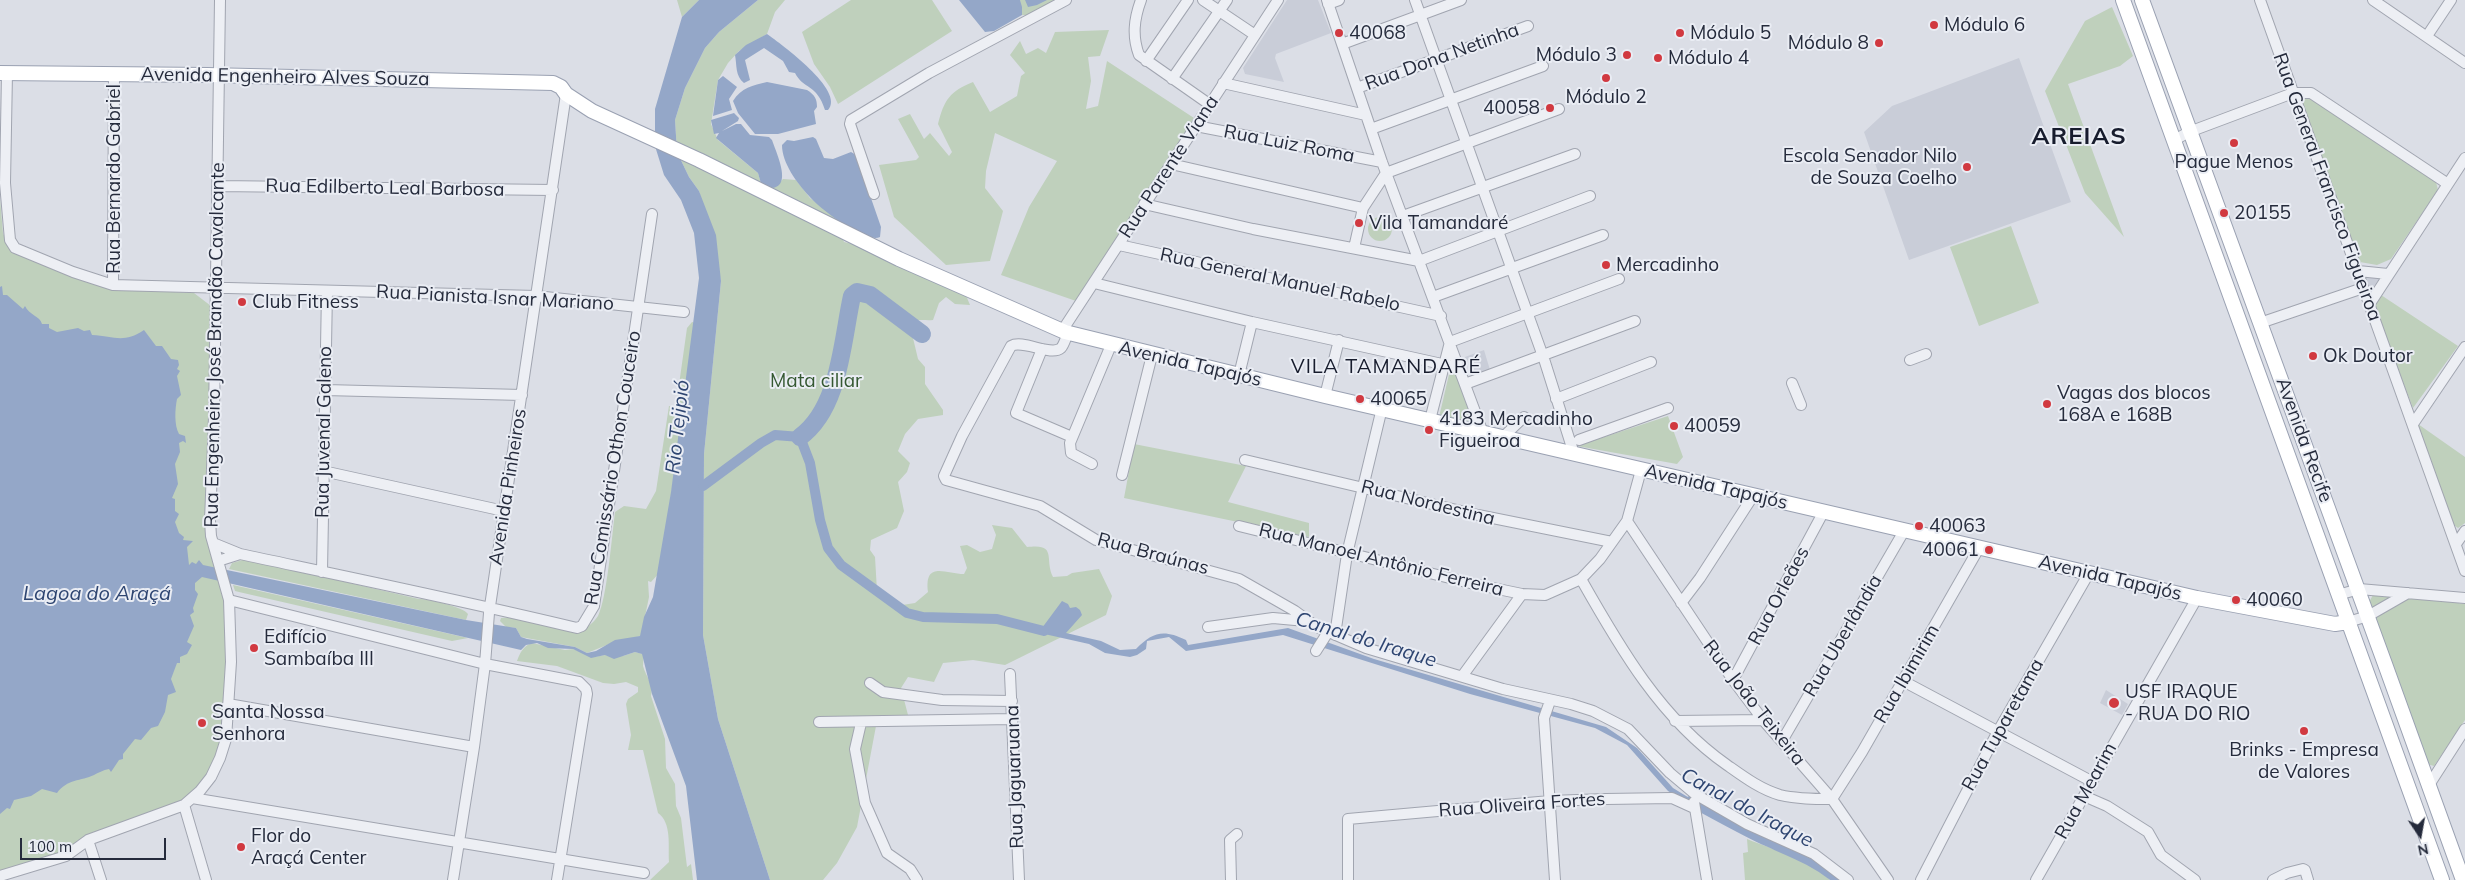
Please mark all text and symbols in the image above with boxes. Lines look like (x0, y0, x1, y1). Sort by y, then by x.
place label: Módulo 6 (1944, 14, 2025, 36)
street label: Rua Dona Netinha (1362, 19, 1522, 95)
marker: Módulo 6 (1928, 19, 1940, 31)
place label: 40068 (1349, 22, 1406, 44)
place label: Módulo 5 (1690, 22, 1771, 44)
marker: 40068 (1333, 27, 1345, 39)
marker: Módulo 5 (1674, 27, 1686, 39)
place label: Módulo 8 (1788, 32, 1869, 54)
marker: Módulo 8 (1873, 37, 1885, 49)
place label: Módulo 3 (1536, 44, 1617, 66)
place label: Módulo 4 (1668, 47, 1749, 69)
marker: Módulo 3 (1621, 49, 1633, 61)
street label: Rua General Francisco Figueiroa (2268, 50, 2386, 324)
marker: Módulo 4 (1652, 52, 1664, 64)
street label: Avenida Engenheiro Alves Souza (140, 63, 430, 91)
marker: Módulo 2 (1600, 72, 1612, 84)
street label: Rua Bernardo Gabriel (103, 84, 125, 274)
place label: Módulo 2 (1565, 86, 1647, 108)
street label: Rua Parente Viana (1114, 91, 1224, 243)
place label: 40058 (1483, 97, 1540, 119)
marker: 40058 (1544, 102, 1556, 114)
street label: Rua Luiz Roma (1222, 120, 1356, 168)
district label: AREIAS (2031, 123, 2127, 151)
marker: Pague Menos (2228, 137, 2240, 149)
place label: Escola Senador Nilo de Souza Coelho (1783, 145, 1957, 189)
place label: Pague Menos (2174, 151, 2294, 173)
marker: Escola Senador Nilo de Souza Coelho (1961, 161, 1973, 173)
street label: Rua Engenheiro José Brandão Cavalcante (200, 162, 230, 528)
street label: Rua Edilberto Leal Barbosa (265, 175, 505, 201)
place label: 20155 (2234, 202, 2291, 224)
marker: 20155 (2218, 207, 2230, 219)
place label: Vila Tamandaré (1369, 212, 1508, 234)
marker: Vila Tamandaré (1353, 217, 1365, 229)
street label: Rua General Manuel Rabelo (1158, 243, 1402, 317)
place label: Mercadinho (1616, 254, 1719, 276)
marker: Mercadinho (1600, 259, 1612, 271)
street label: Rua Pianista Isnar Mariano (376, 280, 614, 316)
place label: Club Fitness (252, 291, 359, 313)
marker: Club Fitness (236, 296, 248, 308)
street label: Rua Comissário Othon Couceiro (580, 329, 646, 607)
street label: Avenida Tapajós (1116, 336, 1264, 392)
place label: Ok Doutor (2323, 345, 2413, 367)
street label: Rua Juvenal Galeno (311, 346, 337, 518)
marker: Ok Doutor (2307, 350, 2319, 362)
district label: VILA TAMANDARÉ (1289, 355, 1483, 379)
park label: Mata ciliar (770, 370, 862, 392)
street label: Avenida Recife (2271, 375, 2337, 505)
water label: Rio Tejipió (661, 379, 695, 475)
place label: Vagas dos blocos 168A e 168B (2057, 382, 2211, 426)
place label: 40065 (1370, 388, 1427, 410)
marker: 40065 (1354, 393, 1366, 405)
marker: Vagas dos blocos 168A e 168B (2041, 398, 2053, 410)
street label: Avenida Pinheiros (484, 407, 532, 567)
place label: 4183 Mercadinho Figueiroa (1439, 408, 1593, 452)
place label: 40059 (1684, 415, 1741, 437)
marker: 40059 (1668, 420, 1680, 432)
marker: 4183 Mercadinho Figueiroa (1423, 424, 1435, 436)
street label: Avenida Tapajós (1642, 459, 1790, 515)
street label: Rua Nordestina (1359, 475, 1497, 531)
place label: 40063 (1929, 515, 1986, 537)
street label: Rua Manoel Antônio Ferreira (1256, 519, 1506, 601)
marker: 40063 (1913, 520, 1925, 532)
street label: Rua Braúnas (1095, 528, 1211, 580)
place label: 40061 (1922, 539, 1979, 561)
street label: Rua Orleães (1744, 543, 1814, 649)
marker: 40061 (1983, 544, 1995, 556)
street label: Avenida Tapajós (2036, 550, 2184, 606)
street label: Rua Uberlândia (1799, 571, 1887, 701)
water label: Lagoa do Araçá (23, 582, 171, 606)
place label: 40060 (2246, 589, 2303, 611)
marker: 40060 (2230, 594, 2242, 606)
water label: Canal do Iraque (1292, 607, 1440, 673)
street label: Rua Ibimirim (1869, 620, 1945, 728)
place label: Edifício Sambaíba III (264, 626, 374, 670)
street label: Rua João Teixeira (1698, 636, 1810, 770)
marker: Edifício Sambaíba III (248, 642, 260, 654)
street label: Rua Tuparetama (1957, 655, 2049, 795)
place label: USF IRAQUE - RUA DO RIO (2125, 681, 2250, 725)
marker: USF IRAQUE - RUA DO RIO (2107, 696, 2121, 710)
place label: Santa Nossa Senhora (212, 701, 325, 745)
street label: Rua Jaguaruana (1001, 705, 1029, 849)
marker: Santa Nossa Senhora (196, 717, 208, 729)
marker: Brinks - Empresa de Valores (2298, 725, 2310, 737)
street label: Rua Mearim (2050, 739, 2122, 843)
place label: Brinks - Empresa de Valores (2229, 739, 2379, 783)
water label: Canal do Iraque (1677, 763, 1817, 853)
street label: Rua Oliveira Fortes (1438, 788, 1606, 822)
north arrow (2395, 810, 2445, 860)
place label: Flor do Araçá Center (251, 825, 367, 869)
scale bar (22, 828, 169, 860)
text: 100 m (28, 837, 72, 856)
text: N (2416, 840, 2430, 860)
marker: Flor do Araçá Center (235, 841, 247, 853)

